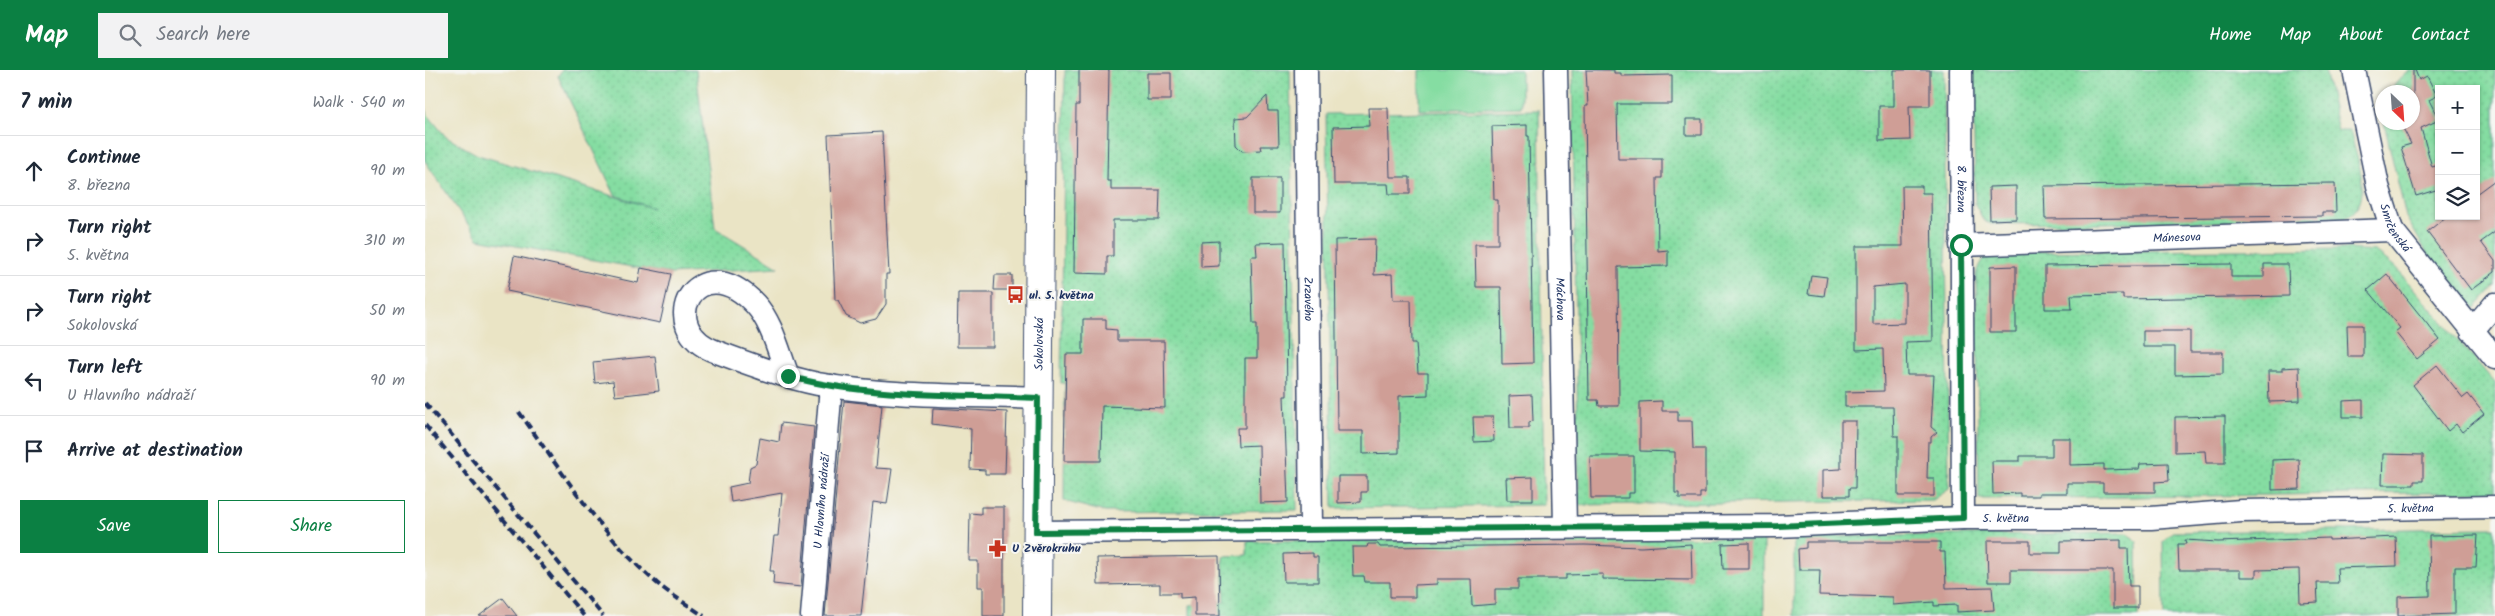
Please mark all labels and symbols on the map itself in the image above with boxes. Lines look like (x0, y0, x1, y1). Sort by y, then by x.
north arrow (2375, 85, 2420, 130)
street label: 8. března (1952, 165, 1971, 213)
street label: Smrčenská (2375, 201, 2417, 257)
street label: Mánesova (2152, 227, 2202, 248)
route start (1950, 234, 1973, 257)
street label: Zrzavého (1299, 277, 1318, 321)
street label: Máchova (1551, 277, 1570, 321)
bus stop icon: ul. 5. května (1005, 285, 1025, 305)
place label: ul. 5. května (1029, 286, 1094, 305)
street label: Sokolovská (1029, 316, 1049, 370)
route end (777, 365, 800, 388)
street label: U Hlavního nádraží (808, 451, 835, 550)
street label: 5. května (2387, 498, 2434, 518)
street label: 5. května (1982, 509, 2030, 528)
pharmacy icon: U Zvěrokruhu (988, 538, 1008, 558)
place label: U Zvěrokruhu (1012, 539, 1081, 558)

